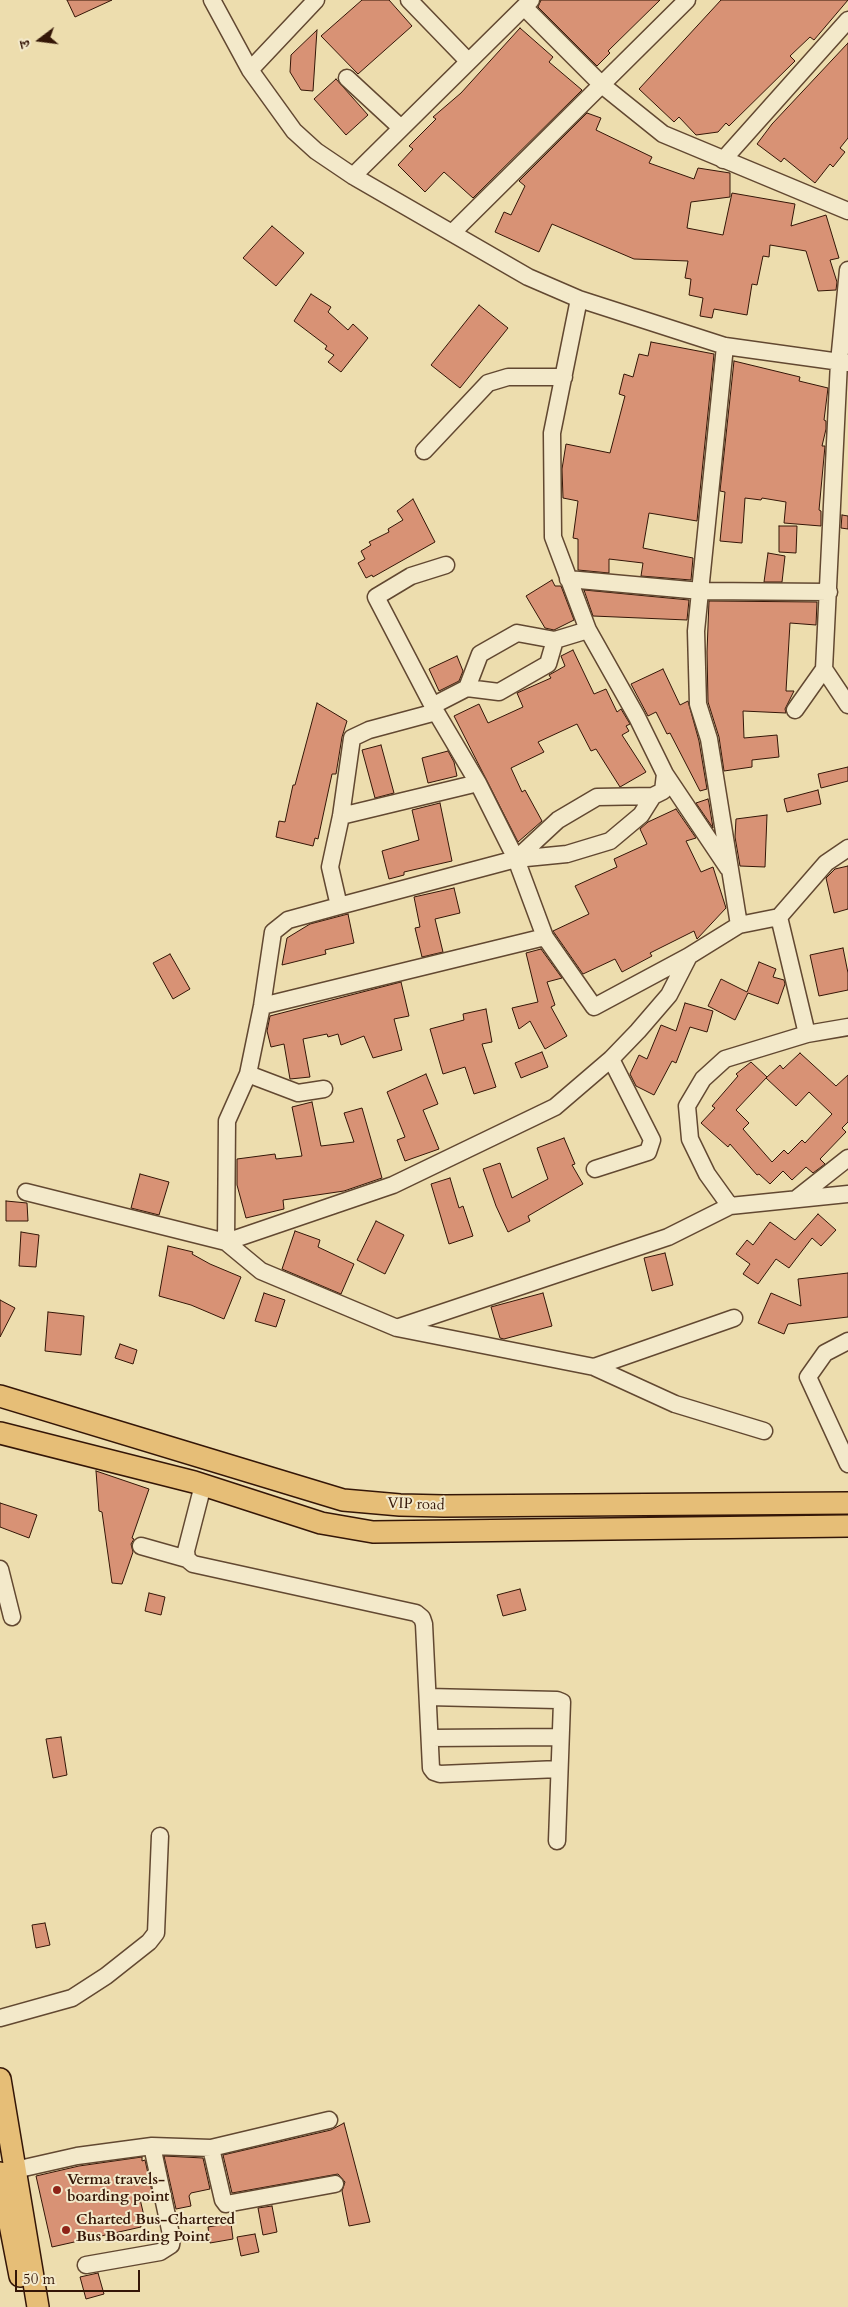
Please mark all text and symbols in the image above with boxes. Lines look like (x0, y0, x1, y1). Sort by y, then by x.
north arrow (15, 15, 65, 65)
text: उ (15, 38, 35, 50)
street label: VIP road (387, 1495, 445, 1515)
place label: Verma travels- boarding point (67, 2172, 169, 2207)
marker: Verma travels- boarding point (51, 2184, 63, 2196)
place label: Charted Bus-Chartered Bus Boarding Point (76, 2212, 235, 2247)
marker: Charted Bus-Chartered Bus Boarding Point (60, 2224, 72, 2236)
scale bar (18, 2260, 142, 2292)
text: 50 m (23, 2269, 55, 2289)

